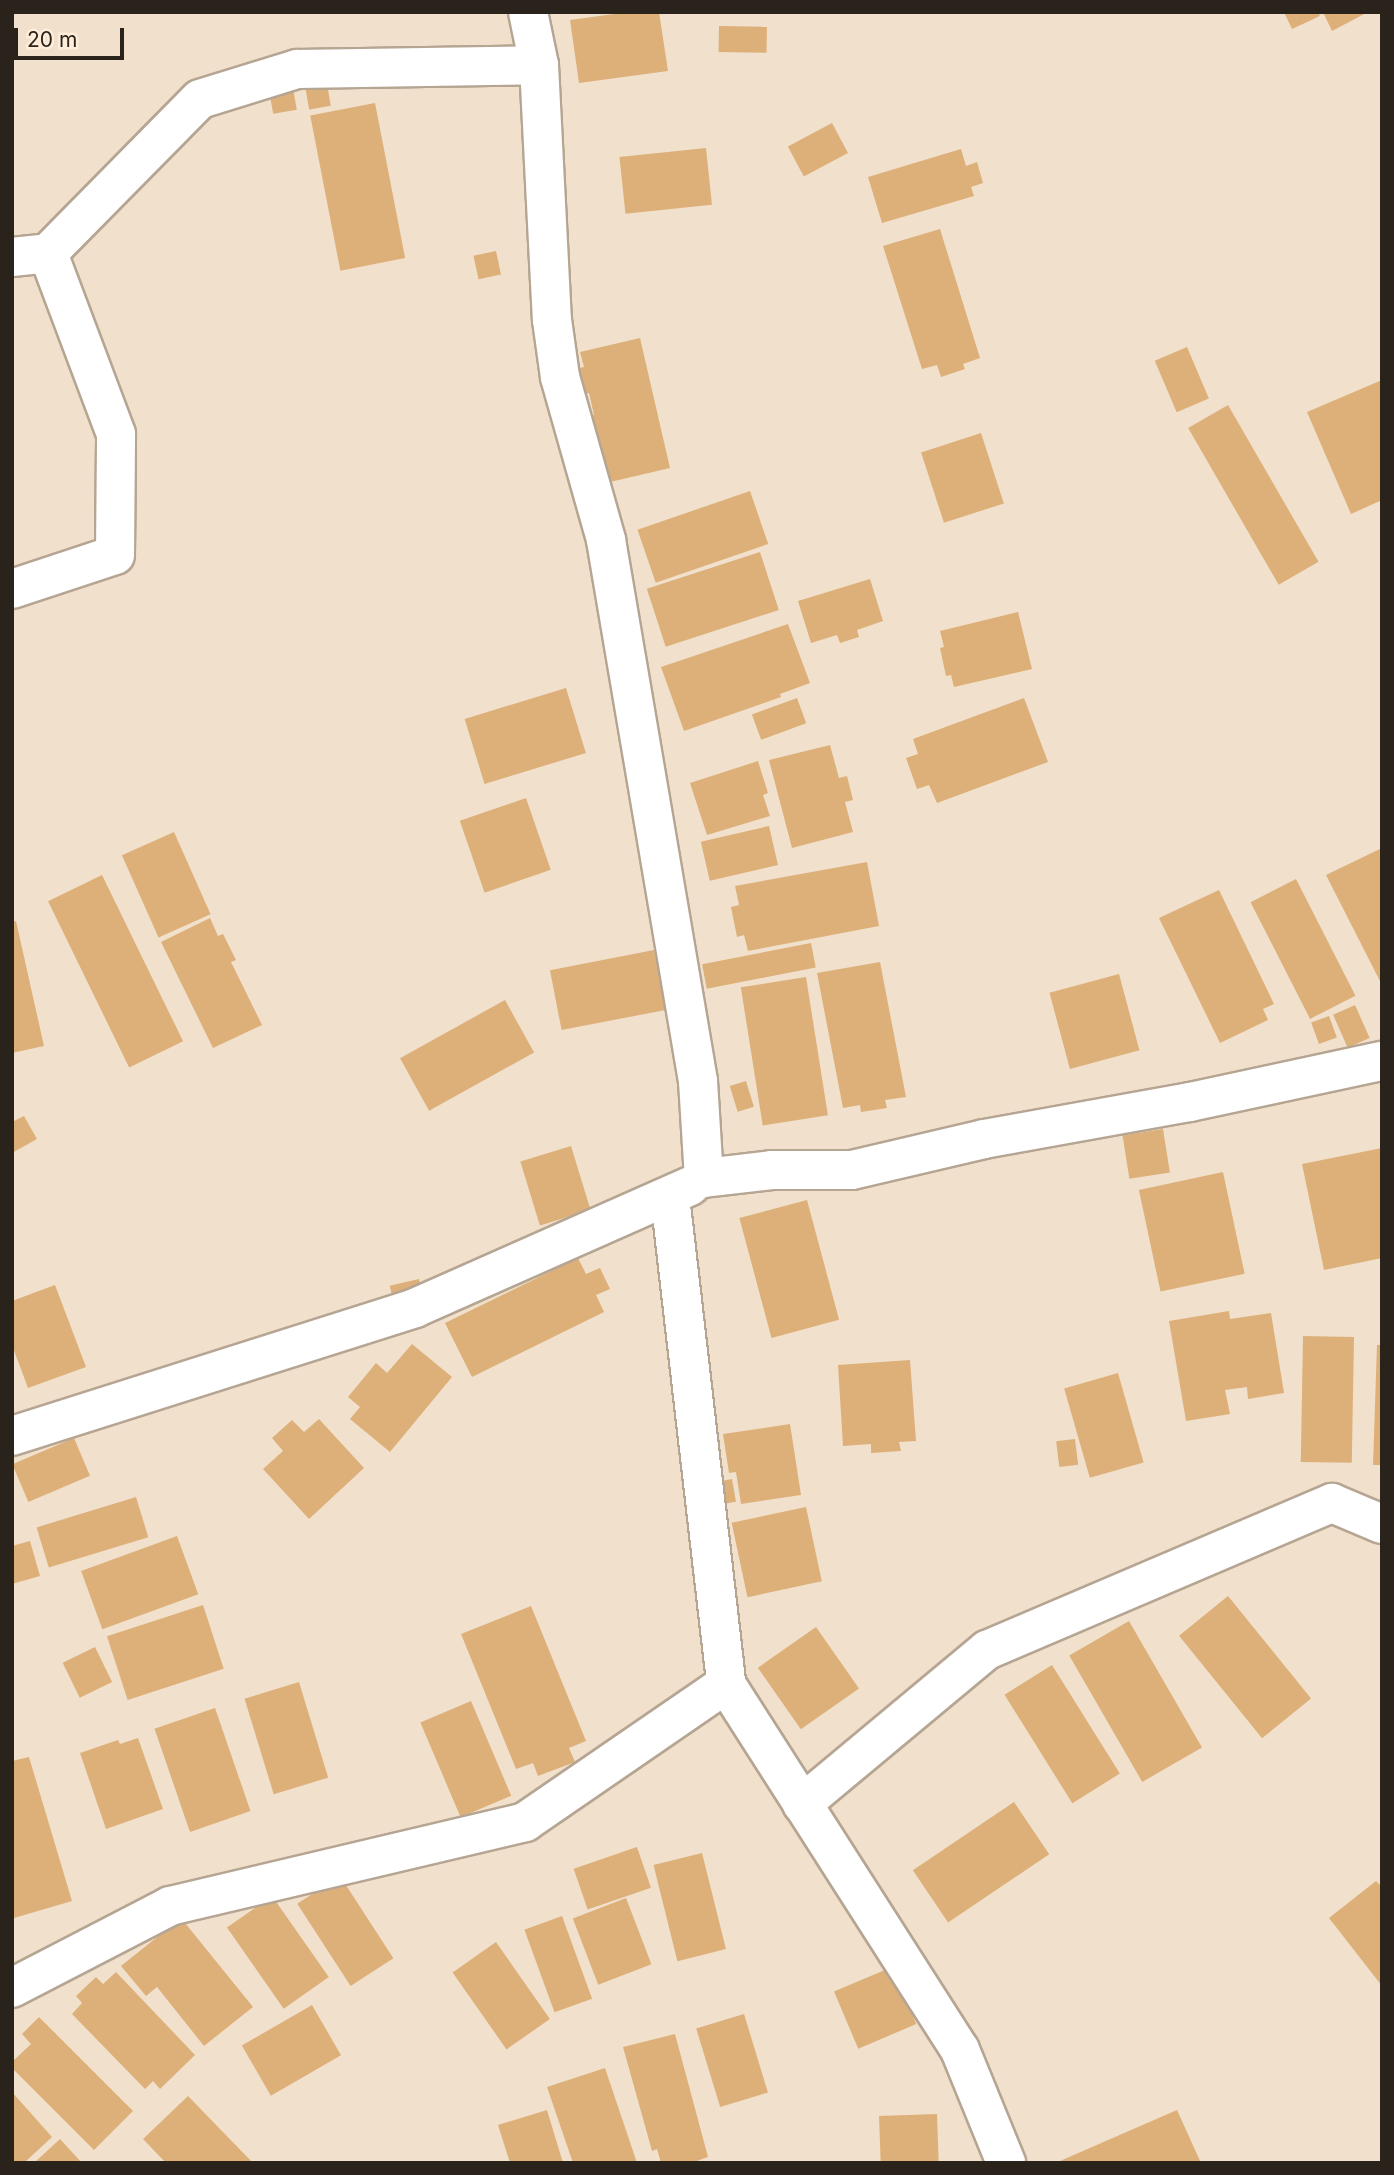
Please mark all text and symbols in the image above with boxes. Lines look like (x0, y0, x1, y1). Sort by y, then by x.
scale bar (18, 14, 128, 58)
text: 20 m (27, 27, 77, 52)

